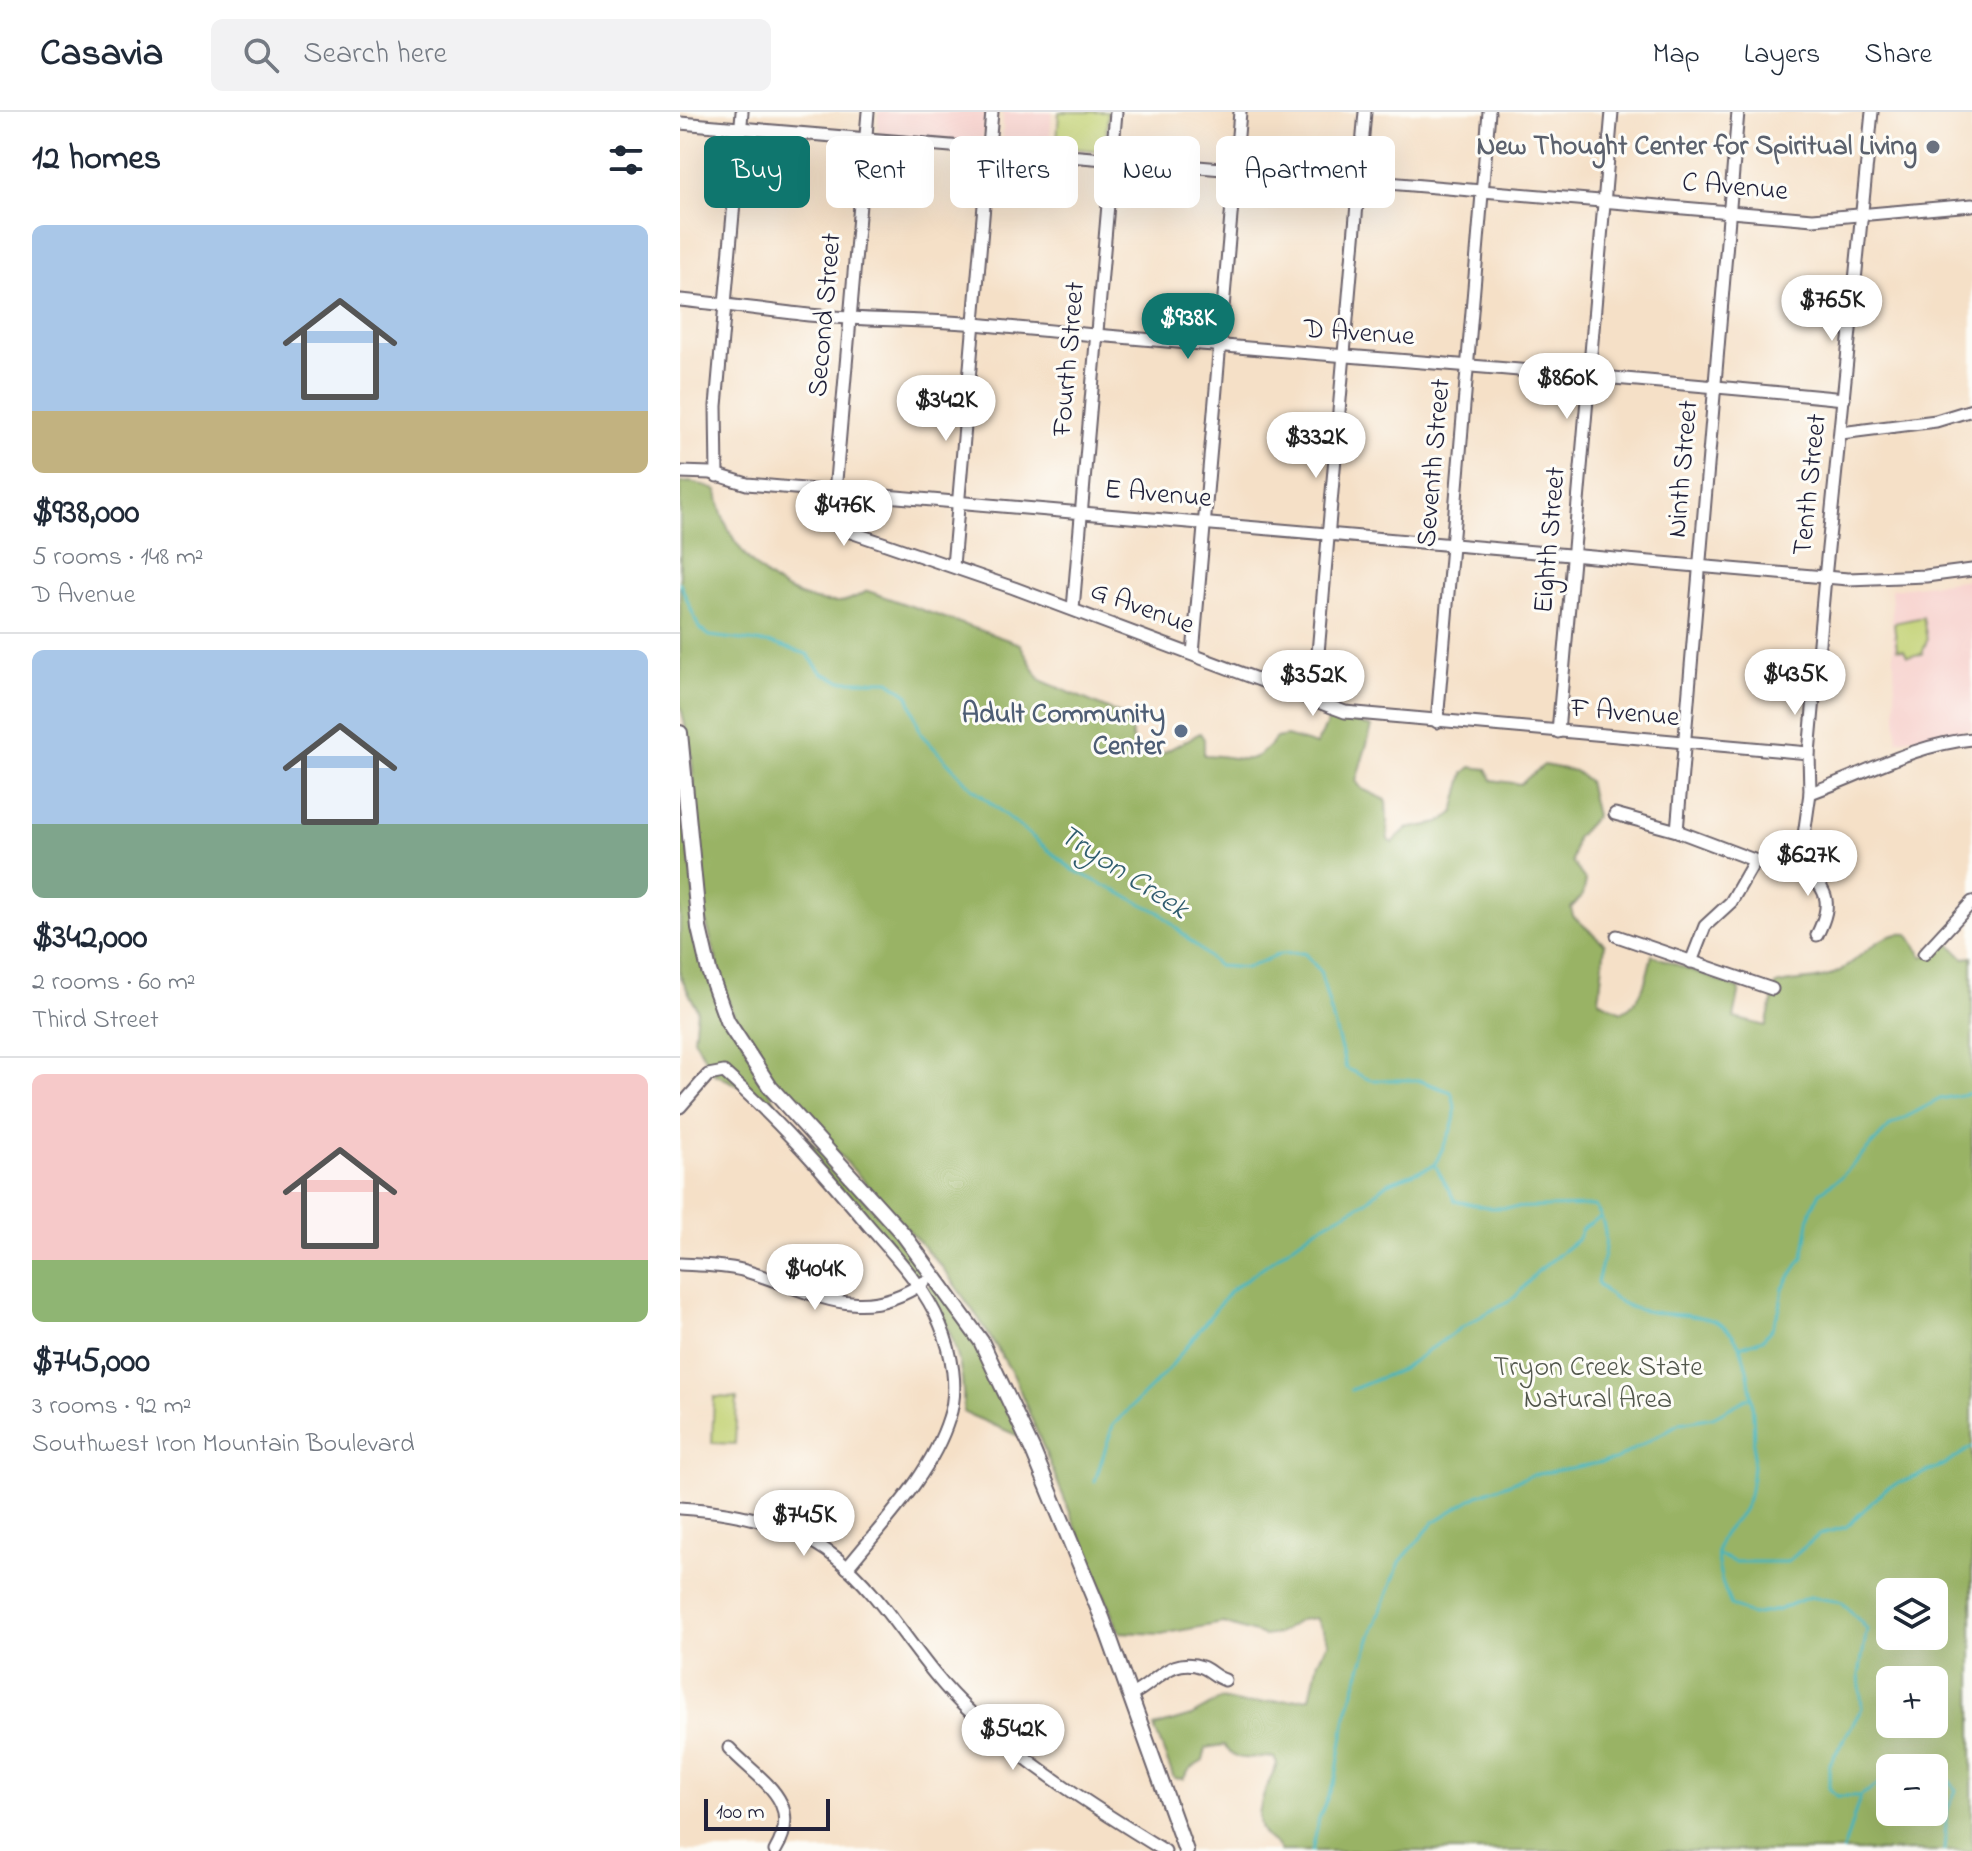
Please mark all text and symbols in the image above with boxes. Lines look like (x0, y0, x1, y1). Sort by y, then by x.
search box (211, 19, 771, 91)
text: Casavia (40, 27, 163, 83)
icon: search (239, 33, 283, 77)
text: Search here (303, 33, 447, 77)
text: Map (1652, 35, 1700, 76)
text: Layers (1744, 35, 1820, 76)
text: Share (1864, 35, 1932, 76)
place label: New Thought Center for Spiritual Living (1476, 127, 1917, 169)
text: 12 homes (32, 135, 161, 185)
chip: Buy (704, 136, 810, 208)
chip: Rent (826, 136, 934, 208)
chip: Filters (950, 136, 1078, 208)
chip: New (1094, 136, 1200, 208)
chip: Apartment (1216, 136, 1395, 208)
icon: filters (604, 138, 648, 182)
marker: New Thought Center for Spiritual Living (1924, 138, 1942, 156)
street label: C Avenue (1680, 163, 1790, 213)
street label: Second Street (798, 231, 854, 399)
pin: $765K (1776, 275, 1888, 343)
icon: home (268, 277, 412, 421)
street label: Fourth Street (1043, 280, 1097, 439)
text: $765K (1799, 282, 1865, 320)
pin: $938K (1132, 293, 1244, 361)
text: $938K (1160, 300, 1216, 338)
street label: D Avenue (1301, 310, 1416, 358)
pin: $860K (1511, 353, 1623, 421)
text: $860K (1537, 360, 1597, 398)
pin: $342K (890, 375, 1002, 443)
street label: Seventh Street (1407, 377, 1463, 549)
text: $342K (915, 382, 977, 420)
street label: Ninth Street (1658, 398, 1710, 540)
pin: $332K (1260, 412, 1372, 480)
street label: Tenth Street (1783, 412, 1839, 558)
text: $332K (1285, 419, 1347, 457)
street label: Eighth Street (1524, 465, 1578, 615)
street label: E Avenue (1103, 470, 1214, 520)
pin: $476K (788, 480, 900, 548)
text: $476K (813, 487, 875, 525)
text: $938,000 (32, 489, 140, 539)
text: 5 rooms · 148 m² (32, 539, 204, 577)
street label: G Avenue (1084, 571, 1200, 647)
text: D Avenue (32, 577, 135, 615)
pin: $435K (1739, 649, 1851, 717)
pin: $352K (1257, 650, 1369, 718)
text: $435K (1763, 656, 1827, 694)
text: $352K (1280, 657, 1346, 695)
street label: F Avenue (1568, 689, 1681, 739)
place label: Adult Community Center (962, 695, 1166, 768)
icon: home (268, 702, 412, 846)
marker: Adult Community Center (1172, 722, 1190, 740)
water label: Tryon Creek (1049, 814, 1198, 933)
pin: $627K (1752, 830, 1864, 898)
text: $627K (1776, 837, 1840, 875)
text: $342,000 (32, 914, 147, 964)
text: 2 rooms · 60 m² (32, 964, 196, 1002)
text: Third Street (32, 1002, 159, 1040)
icon: home (268, 1126, 412, 1270)
pin: $404K (759, 1244, 871, 1312)
text: $404K (785, 1251, 846, 1289)
text: $745,000 (32, 1338, 150, 1388)
park label: Tryon Creek State Natural Area (1493, 1348, 1703, 1421)
text: 3 rooms · 92 m² (32, 1388, 191, 1426)
text: Southwest Iron Mountain Boulevard (32, 1426, 415, 1464)
pin: $745K (748, 1490, 860, 1558)
text: $745K (772, 1497, 836, 1535)
map controls (1876, 1578, 1948, 1826)
button: layers (1876, 1578, 1948, 1650)
button: + (1876, 1666, 1948, 1738)
pin: $542K (957, 1704, 1069, 1772)
text: $542K (980, 1711, 1046, 1749)
button: − (1876, 1754, 1948, 1826)
scale bar (704, 1795, 830, 1831)
text: 100 m (716, 1797, 765, 1829)

